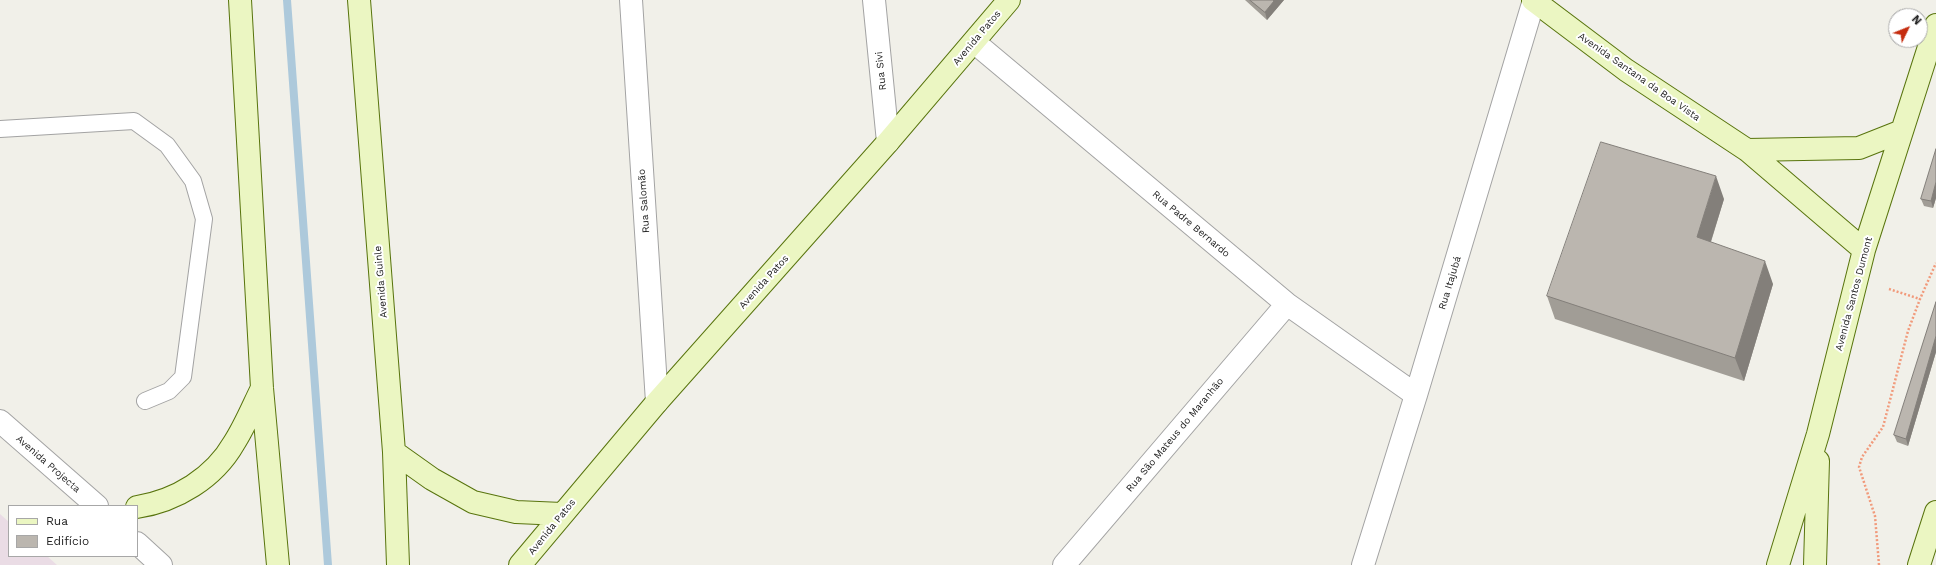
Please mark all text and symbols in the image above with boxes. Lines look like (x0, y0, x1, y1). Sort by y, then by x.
street label: Avenida Patos (950, 8, 1004, 68)
north arrow (1888, 8, 1928, 48)
text: N (1909, 13, 1924, 28)
street label: Avenida Santana da Boa Vista (1576, 30, 1702, 124)
street label: Rua Sivi (873, 51, 889, 91)
street label: Rua Salomão (636, 169, 652, 233)
street label: Rua Padre Bernardo (1150, 188, 1232, 260)
street label: Avenida Santos Dumont (1833, 236, 1875, 352)
street label: Avenida Guinle (372, 245, 390, 319)
street label: Avenida Patos (737, 253, 791, 311)
street label: Rua Itajubá (1436, 255, 1464, 311)
street label: Rua São Mateus do Maranhão (1124, 375, 1226, 495)
street label: Avenida Projecta (13, 433, 83, 495)
street label: Avenida Patos (526, 497, 578, 557)
legend (8, 505, 138, 557)
text: Rua (46, 514, 68, 528)
text: Edifício (46, 534, 89, 548)

